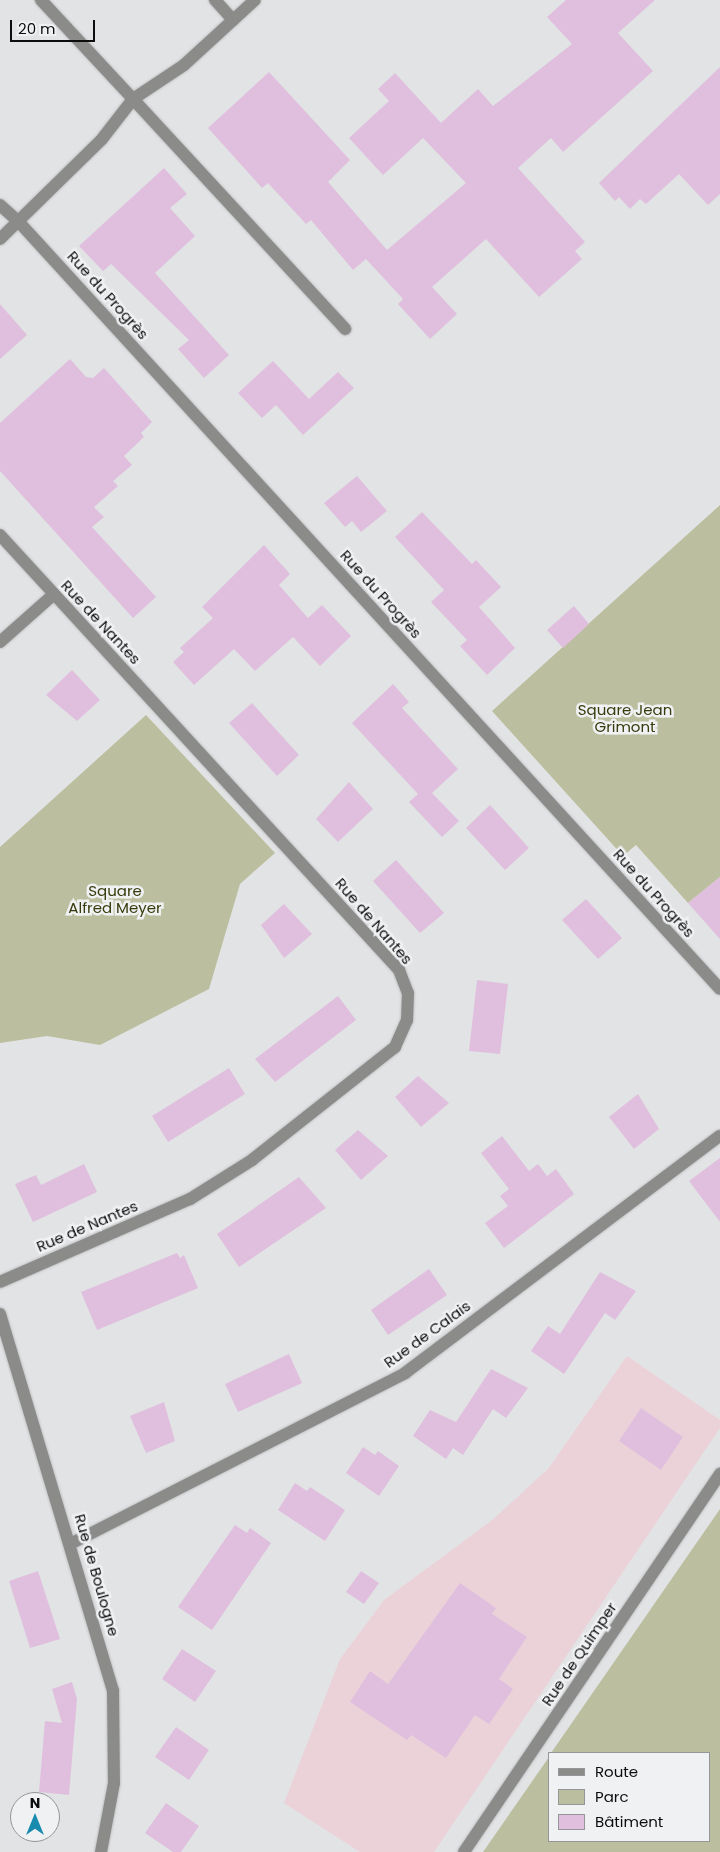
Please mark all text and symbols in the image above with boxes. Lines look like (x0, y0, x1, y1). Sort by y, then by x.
scale bar (12, 10, 98, 42)
text: 20 m (18, 18, 56, 39)
street label: Rue du Progrès (64, 247, 152, 343)
street label: Rue du Progrès (337, 546, 425, 642)
street label: Rue de Nantes (57, 576, 145, 668)
park label: Square Jean Grimont (578, 700, 672, 735)
street label: Rue du Progrès (610, 845, 698, 941)
street label: Rue de Nantes (332, 874, 416, 968)
park label: Square Alfred Meyer (68, 881, 162, 916)
street label: Rue de Nantes (34, 1197, 140, 1255)
street label: Rue de Calais (380, 1297, 474, 1371)
street label: Rue de Boulogne (71, 1512, 123, 1638)
street label: Rue de Quimper (538, 1599, 620, 1709)
legend (548, 1752, 710, 1842)
text: Route (595, 1761, 638, 1782)
text: Parc (595, 1786, 629, 1807)
north arrow (10, 1792, 60, 1842)
text: N (30, 1793, 40, 1813)
text: Bâtiment (595, 1811, 663, 1832)

